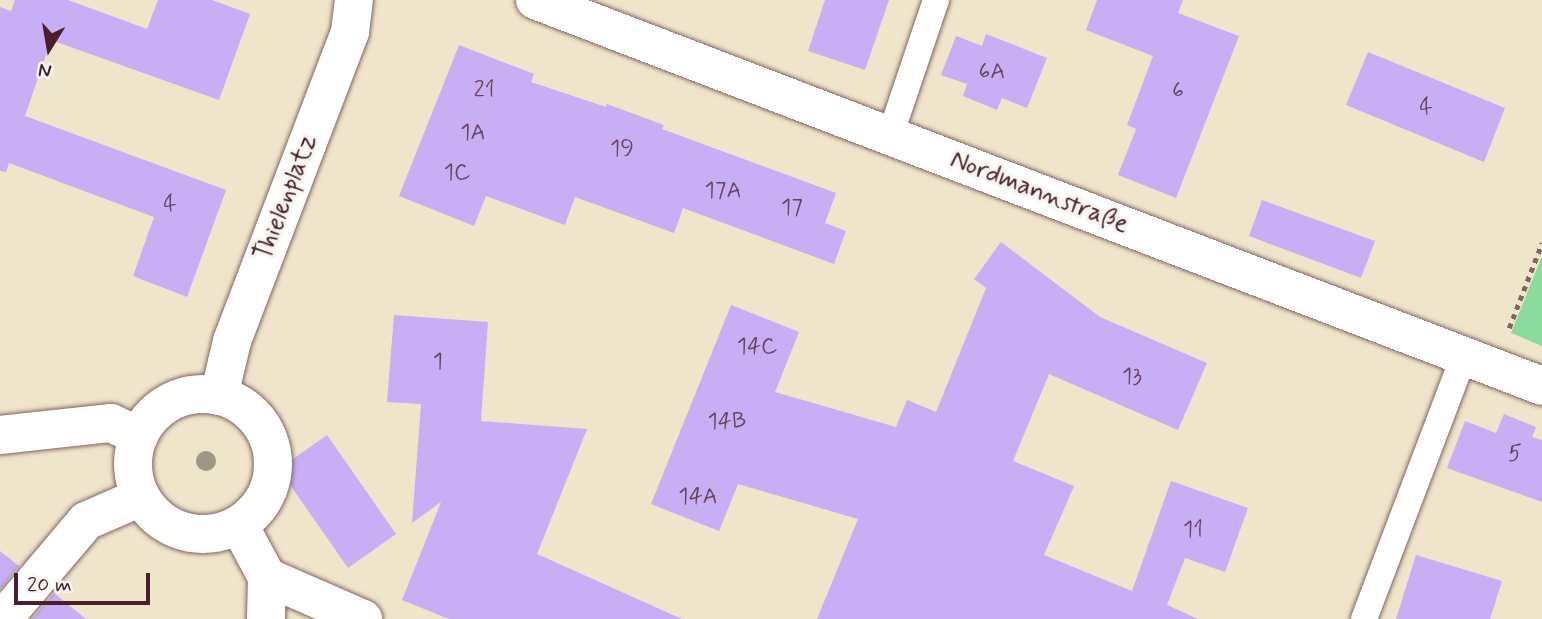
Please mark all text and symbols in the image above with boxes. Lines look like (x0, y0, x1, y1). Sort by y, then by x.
north arrow (14, 14, 84, 84)
text: N (36, 57, 53, 84)
house number: 6A (979, 58, 1005, 86)
house number: 21 (473, 76, 495, 104)
house number: 6 (1172, 77, 1184, 105)
house number: 4 (1419, 93, 1433, 121)
house number: 1A (460, 119, 486, 147)
street label: Thielenplatz (249, 131, 325, 265)
house number: 19 (610, 135, 634, 163)
street label: Nordmannstraße (946, 145, 1132, 241)
house number: 1C (444, 159, 470, 187)
house number: 17A (705, 177, 741, 205)
house number: 4 (163, 190, 177, 218)
house number: 17 (781, 194, 803, 222)
house number: 14C (737, 333, 777, 361)
house number: 1 (433, 348, 443, 376)
house number: 13 (1122, 363, 1142, 391)
house number: 14B (708, 408, 746, 436)
house number: 5 (1508, 440, 1522, 468)
house number: 14A (678, 483, 718, 511)
house number: 11 (1183, 516, 1203, 544)
scale bar (18, 560, 154, 604)
text: 20 m (27, 571, 72, 599)

